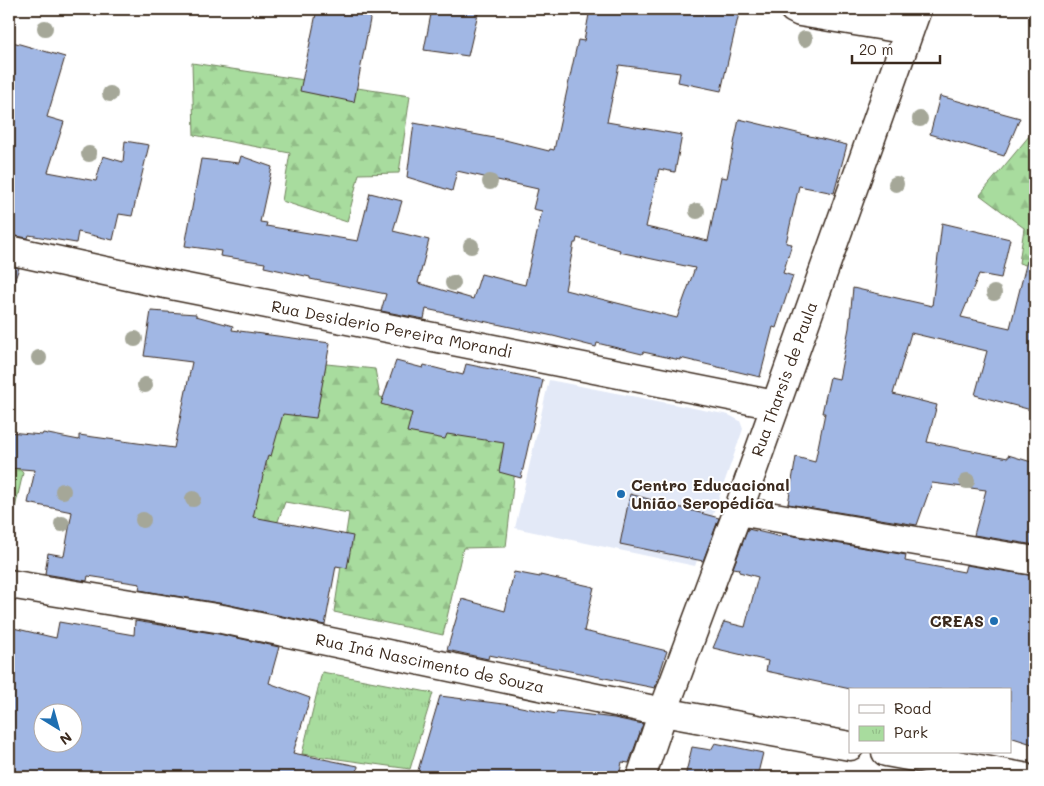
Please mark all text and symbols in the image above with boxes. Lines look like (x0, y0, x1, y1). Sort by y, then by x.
scale bar (852, 32, 939, 64)
text: 20 m (859, 39, 893, 59)
street label: Rua Desiderio Pereira Morandi (270, 295, 514, 362)
street label: Rua Tharsis de Paula (746, 299, 821, 459)
place label: Centro Educacional União Seropédica (631, 474, 789, 513)
marker: Centro Educacional União Seropédica (615, 488, 627, 500)
place label: CREAS (930, 610, 984, 631)
marker: CREAS (988, 615, 1000, 627)
street label: Rua Iná Nascimento de Souza (314, 628, 546, 697)
legend (849, 688, 1012, 754)
text: Road (894, 698, 931, 718)
north arrow (32, 704, 82, 754)
text: Park (894, 722, 928, 742)
text: N (56, 728, 76, 750)

